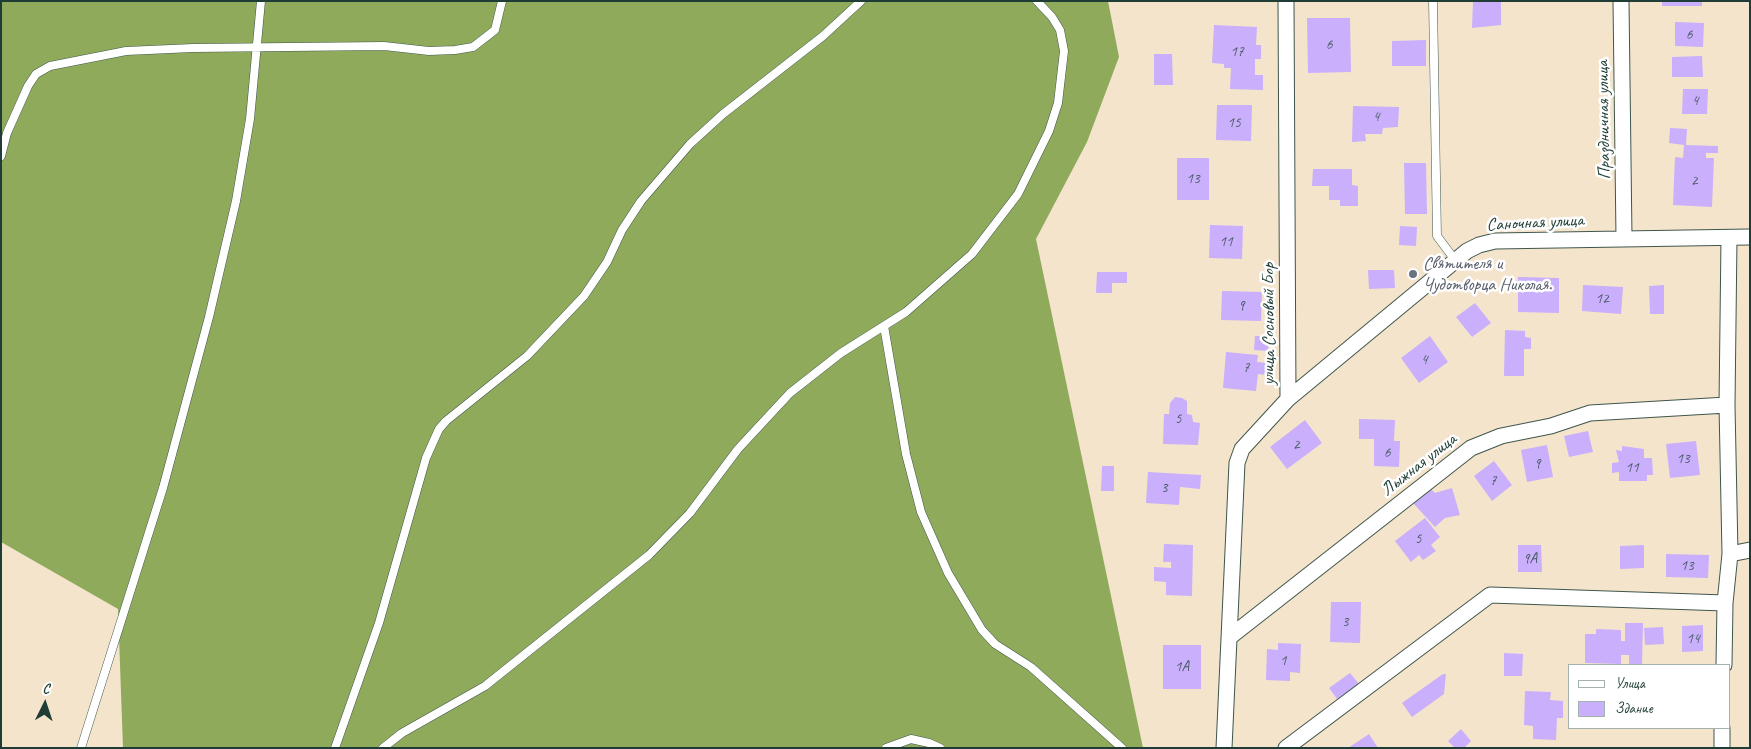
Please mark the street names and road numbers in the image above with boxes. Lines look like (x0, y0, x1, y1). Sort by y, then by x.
street label: Праздничная улица (1592, 60, 1616, 180)
street label: Саночная улица (1486, 210, 1584, 236)
street label: улица Сосновый Бор (1258, 263, 1280, 385)
street label: Лыжная улица (1377, 429, 1461, 501)

